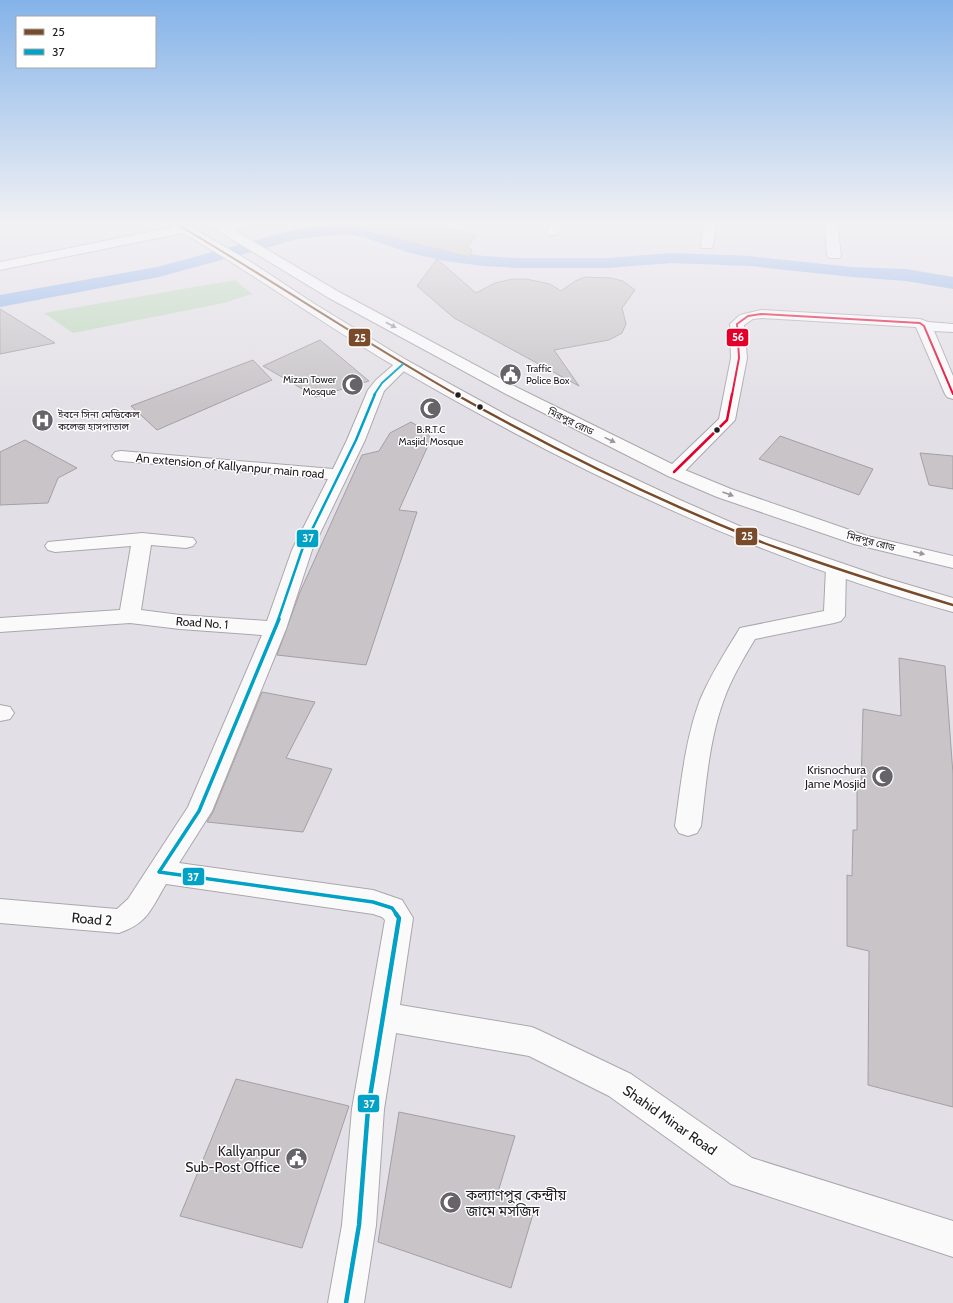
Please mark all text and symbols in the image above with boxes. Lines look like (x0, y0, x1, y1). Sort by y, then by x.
legend (16, 16, 156, 68)
text: 25 (52, 24, 65, 39)
text: 37 (52, 44, 65, 59)
one-way arrow (385, 322, 397, 329)
line badge: 25 (348, 328, 371, 347)
line badge: 56 (726, 328, 749, 347)
text: 56 (732, 330, 744, 344)
text: 25 (354, 331, 366, 345)
public building icon: Traffic Police Box (498, 361, 524, 387)
place label: Traffic Police Box (526, 362, 570, 387)
mosque icon: Mizan Tower Mosque (339, 372, 365, 398)
place label: Mizan Tower Mosque (283, 373, 337, 398)
unlabelled marker (453, 390, 463, 400)
mosque icon: B.R.T.C Masjid, Mosque (418, 396, 444, 422)
unlabelled marker (475, 402, 485, 412)
street label: মিরপুর রোড (545, 404, 597, 439)
hospital icon: ইবনে সিনা মেডিকেল কলেজ হাসপাতাল (29, 407, 55, 433)
place label: ইবনে সিনা মেডিকেল কলেজ হাসপাতাল (57, 408, 140, 433)
place label: B.R.T.C Masjid, Mosque (399, 423, 463, 448)
unlabelled marker (712, 425, 722, 435)
one-way arrow (604, 437, 616, 443)
street label: An extension of Kallyanpur main road (135, 450, 325, 481)
one-way arrow (722, 491, 734, 497)
line badge: 25 (735, 527, 758, 546)
line badge: 37 (296, 529, 319, 548)
text: 25 (741, 529, 753, 543)
street label: মিরপুর রোড (844, 529, 897, 554)
text: 37 (302, 531, 314, 545)
one-way arrow (912, 551, 925, 557)
street label: Road No. 1 (175, 613, 229, 632)
place label: Krisnochura Jame Mosjid (804, 762, 866, 791)
mosque icon: Krisnochura Jame Mosjid (869, 764, 895, 790)
line badge: 37 (182, 867, 205, 886)
text: 37 (187, 870, 199, 884)
street label: Road 2 (71, 908, 113, 930)
street label: Shahid Minar Road (620, 1081, 720, 1159)
line badge: 37 (357, 1094, 380, 1113)
text: 37 (363, 1097, 375, 1111)
place label: Kallyanpur Sub-Post Office (185, 1142, 281, 1176)
public building icon: Kallyanpur Sub-Post Office (283, 1146, 309, 1172)
place label: কল্যাণপুর কেন্দ্রীয় জামে মসজিদ (465, 1186, 566, 1220)
mosque icon: কল্যাণপুর কেন্দ্রীয় জামে মসজিদ (437, 1190, 463, 1216)

